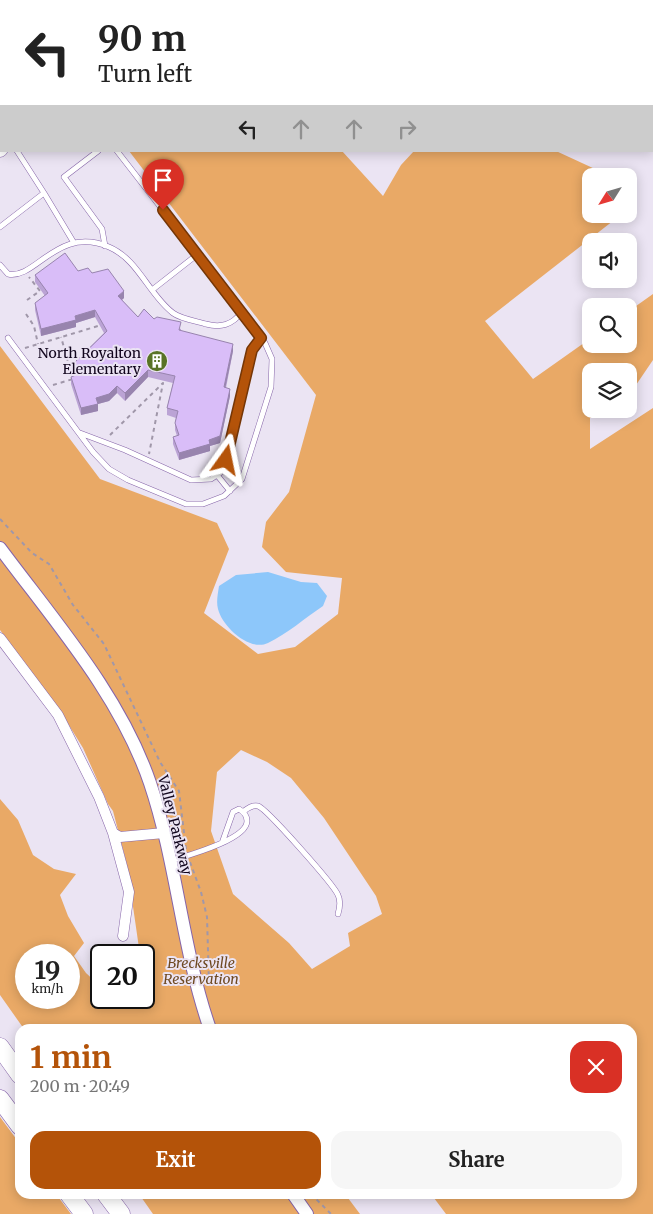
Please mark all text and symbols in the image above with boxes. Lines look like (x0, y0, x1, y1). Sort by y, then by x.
text: 90 m (98, 17, 186, 61)
icon: left (15, 20, 80, 85)
text: Turn left (98, 60, 192, 88)
icon: left (234, 115, 262, 143)
icon: ahead (287, 115, 315, 143)
icon: ahead (340, 115, 368, 143)
icon: right (393, 115, 421, 143)
pin (142, 159, 184, 210)
icon: arrive (149, 166, 177, 194)
north arrow (582, 168, 638, 222)
map controls (582, 168, 637, 418)
button: sound (582, 233, 637, 288)
button: search (582, 298, 637, 353)
place label: North Royalton Elementary (38, 344, 142, 378)
building icon: North Royalton Elementary (145, 349, 169, 373)
button: layers (582, 363, 637, 418)
position arrow (199, 433, 251, 485)
street label: Valley Parkway (154, 772, 196, 877)
speed limit sign: 20 (90, 944, 155, 1009)
text: 19 (35, 954, 60, 986)
park label: Brecksville Reservation (163, 954, 239, 988)
text: km/h (32, 981, 63, 996)
text: 1 min (30, 1038, 112, 1076)
button: close (570, 1041, 622, 1093)
text: 200 m · 20:49 (30, 1076, 130, 1096)
button: Exit (30, 1131, 321, 1189)
button: Share (331, 1131, 622, 1189)

